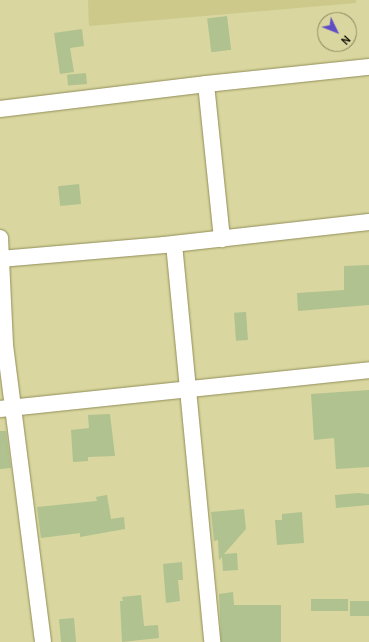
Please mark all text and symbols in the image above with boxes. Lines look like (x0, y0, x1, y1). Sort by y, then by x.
north arrow (317, 12, 357, 52)
text: N (338, 33, 353, 47)

